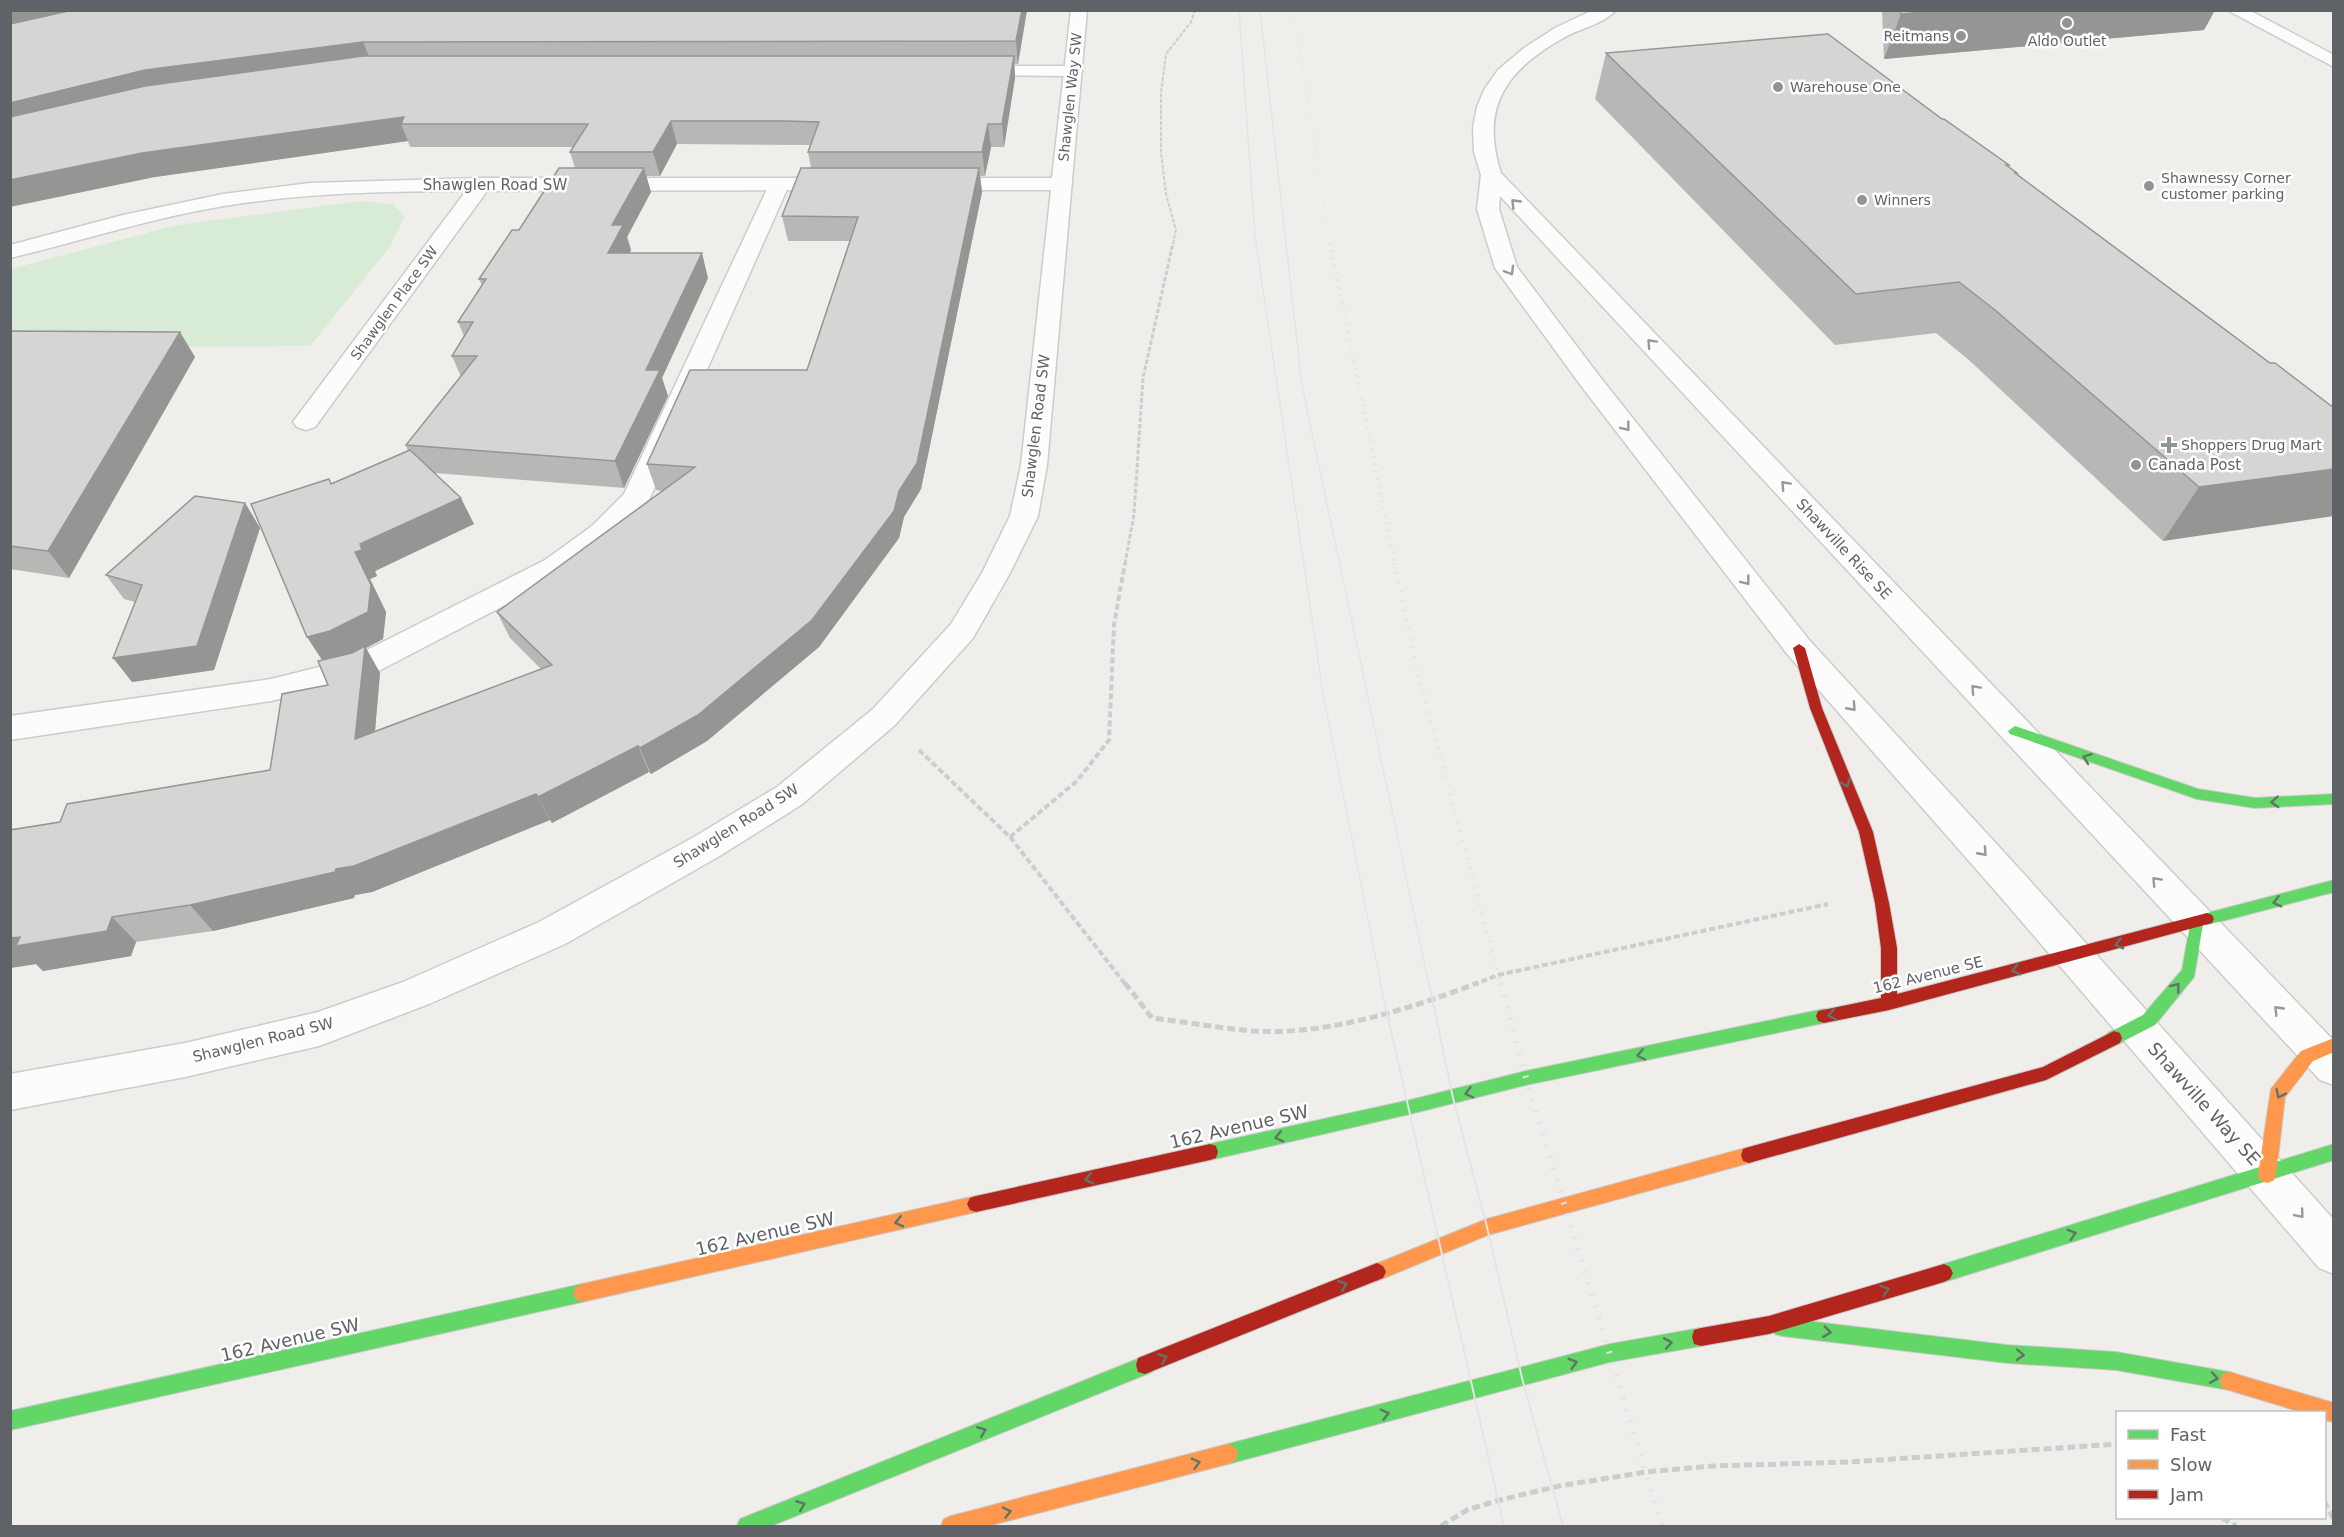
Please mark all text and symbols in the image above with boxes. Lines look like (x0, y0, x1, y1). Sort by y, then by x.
marker: Aldo Outlet (2060, 16, 2074, 30)
place label: Reitmans (1884, 28, 1949, 44)
marker: Reitmans (1954, 29, 1968, 43)
street label: Shawglen Way SW (1055, 32, 1085, 162)
place label: Aldo Outlet (2028, 33, 2107, 49)
place label: Warehouse One (1790, 79, 1901, 95)
marker: Warehouse One (1771, 80, 1785, 94)
place label: Shawnessy Corner customer parking (2161, 170, 2291, 202)
street label: Shawglen Road SW (423, 176, 567, 194)
marker: Shawnessy Corner customer parking (2142, 179, 2156, 193)
place label: Winners (1874, 192, 1931, 208)
marker: Winners (1855, 193, 1869, 207)
one-way arrow (1512, 199, 1523, 210)
street label: Shawglen Place SW (347, 243, 441, 363)
one-way arrow (1503, 265, 1514, 275)
one-way arrow (1647, 339, 1658, 350)
street label: Shawglen Road SW (1018, 353, 1054, 499)
one-way arrow (1619, 420, 1630, 431)
place label: Shoppers Drug Mart (2181, 437, 2322, 453)
marker: Shoppers Drug Mart (2162, 438, 2176, 452)
place label: Canada Post (2148, 456, 2241, 474)
marker: Canada Post (2129, 458, 2143, 472)
one-way arrow (1781, 481, 1792, 492)
street label: Shawville Rise SE (1793, 495, 1895, 603)
one-way arrow (1739, 574, 1750, 585)
one-way arrow (1971, 685, 1982, 695)
one-way arrow (1845, 701, 1856, 711)
one-way arrow (2082, 752, 2093, 765)
one-way arrow (1839, 776, 1851, 787)
street label: Shawglen Road SW (670, 780, 802, 872)
one-way arrow (2271, 795, 2280, 808)
one-way arrow (1976, 845, 1987, 856)
one-way arrow (2152, 878, 2163, 888)
one-way arrow (2272, 895, 2282, 908)
one-way arrow (2114, 936, 2124, 949)
street label: 162 Avenue SE (1871, 953, 1985, 997)
one-way arrow (2012, 963, 2022, 976)
one-way arrow (2169, 983, 2180, 994)
one-way arrow (2274, 1006, 2285, 1017)
one-way arrow (1827, 1008, 1837, 1021)
street label: Shawglen Road SW (191, 1014, 335, 1066)
street label: Shawville Way SE (2144, 1038, 2265, 1169)
one-way arrow (1636, 1047, 1646, 1060)
one-way arrow (1464, 1086, 1474, 1099)
one-way arrow (2276, 1088, 2288, 1099)
street label: 162 Avenue SW (1167, 1100, 1311, 1153)
one-way arrow (1274, 1129, 1284, 1142)
one-way arrow (1084, 1172, 1094, 1185)
street label: 162 Avenue SW (693, 1207, 837, 1260)
one-way arrow (2293, 1207, 2304, 1218)
one-way arrow (894, 1215, 904, 1228)
one-way arrow (2066, 1229, 2077, 1241)
one-way arrow (1337, 1280, 1348, 1292)
one-way arrow (1879, 1285, 1890, 1297)
street label: 162 Avenue SW (218, 1313, 362, 1366)
one-way arrow (1822, 1326, 1831, 1338)
one-way arrow (1662, 1337, 1672, 1350)
one-way arrow (2016, 1349, 2025, 1362)
one-way arrow (1156, 1353, 1167, 1365)
one-way arrow (1568, 1358, 1578, 1371)
one-way arrow (2208, 1371, 2218, 1384)
one-way arrow (1379, 1408, 1389, 1421)
legend (2116, 1411, 2326, 1519)
text: Fast (2170, 1424, 2206, 1445)
one-way arrow (976, 1426, 987, 1438)
text: Slow (2170, 1454, 2212, 1475)
one-way arrow (1191, 1457, 1201, 1470)
text: Jam (2169, 1484, 2204, 1505)
one-way arrow (795, 1499, 806, 1512)
one-way arrow (1002, 1506, 1012, 1519)

